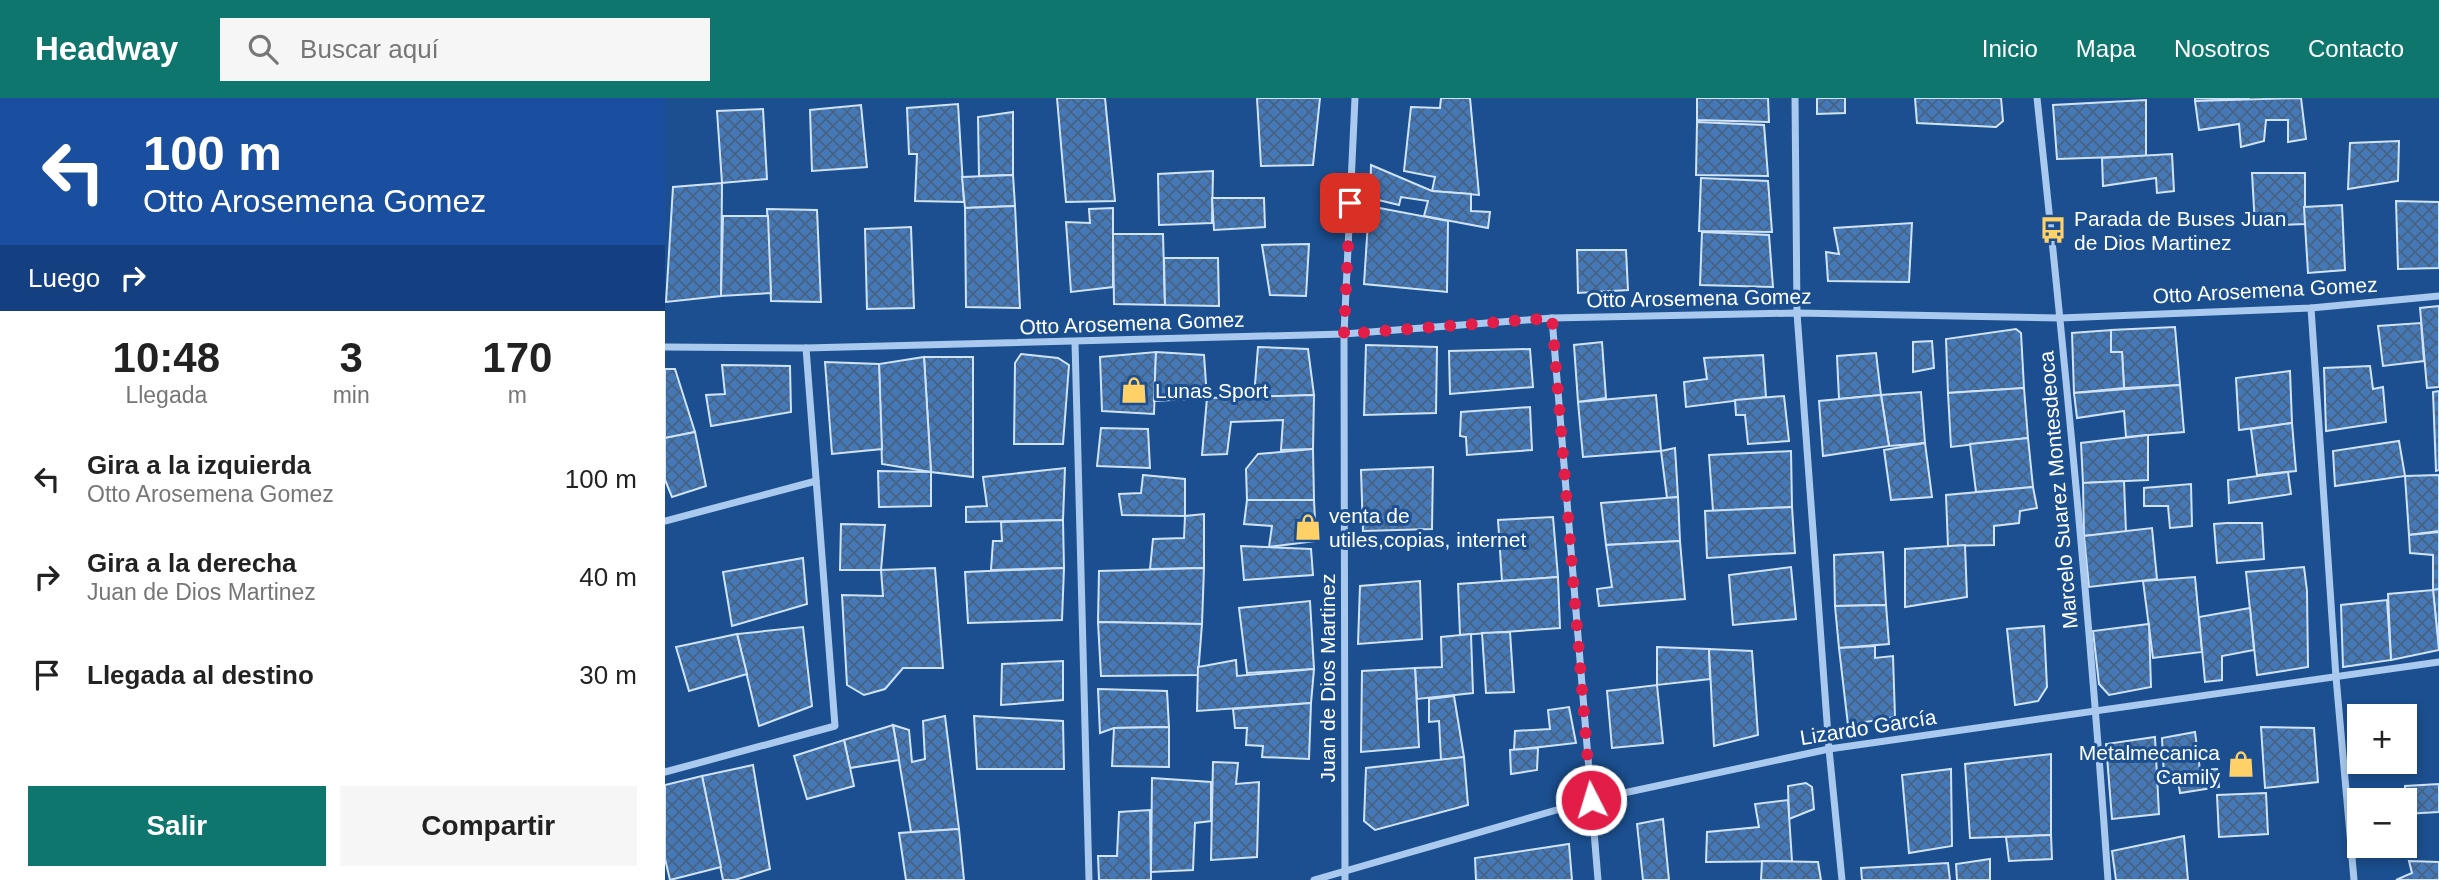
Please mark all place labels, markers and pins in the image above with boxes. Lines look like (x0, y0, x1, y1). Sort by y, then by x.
pin (1320, 173, 1380, 233)
place label: Parada de Buses Juan de Dios Martinez (2074, 207, 2286, 254)
bus stop icon: Parada de Buses Juan de Dios Martinez (2038, 215, 2068, 245)
shop icon: Lunas Sport (1119, 375, 1149, 405)
place label: Lunas Sport (1155, 379, 1268, 402)
place label: venta de utiles,copias, internet (1329, 504, 1526, 551)
shop icon: venta de utiles,copias, internet (1293, 512, 1323, 542)
place label: Metalmecanica Camily (2079, 741, 2220, 788)
shop icon: Metalmecanica Camily (2226, 749, 2256, 779)

